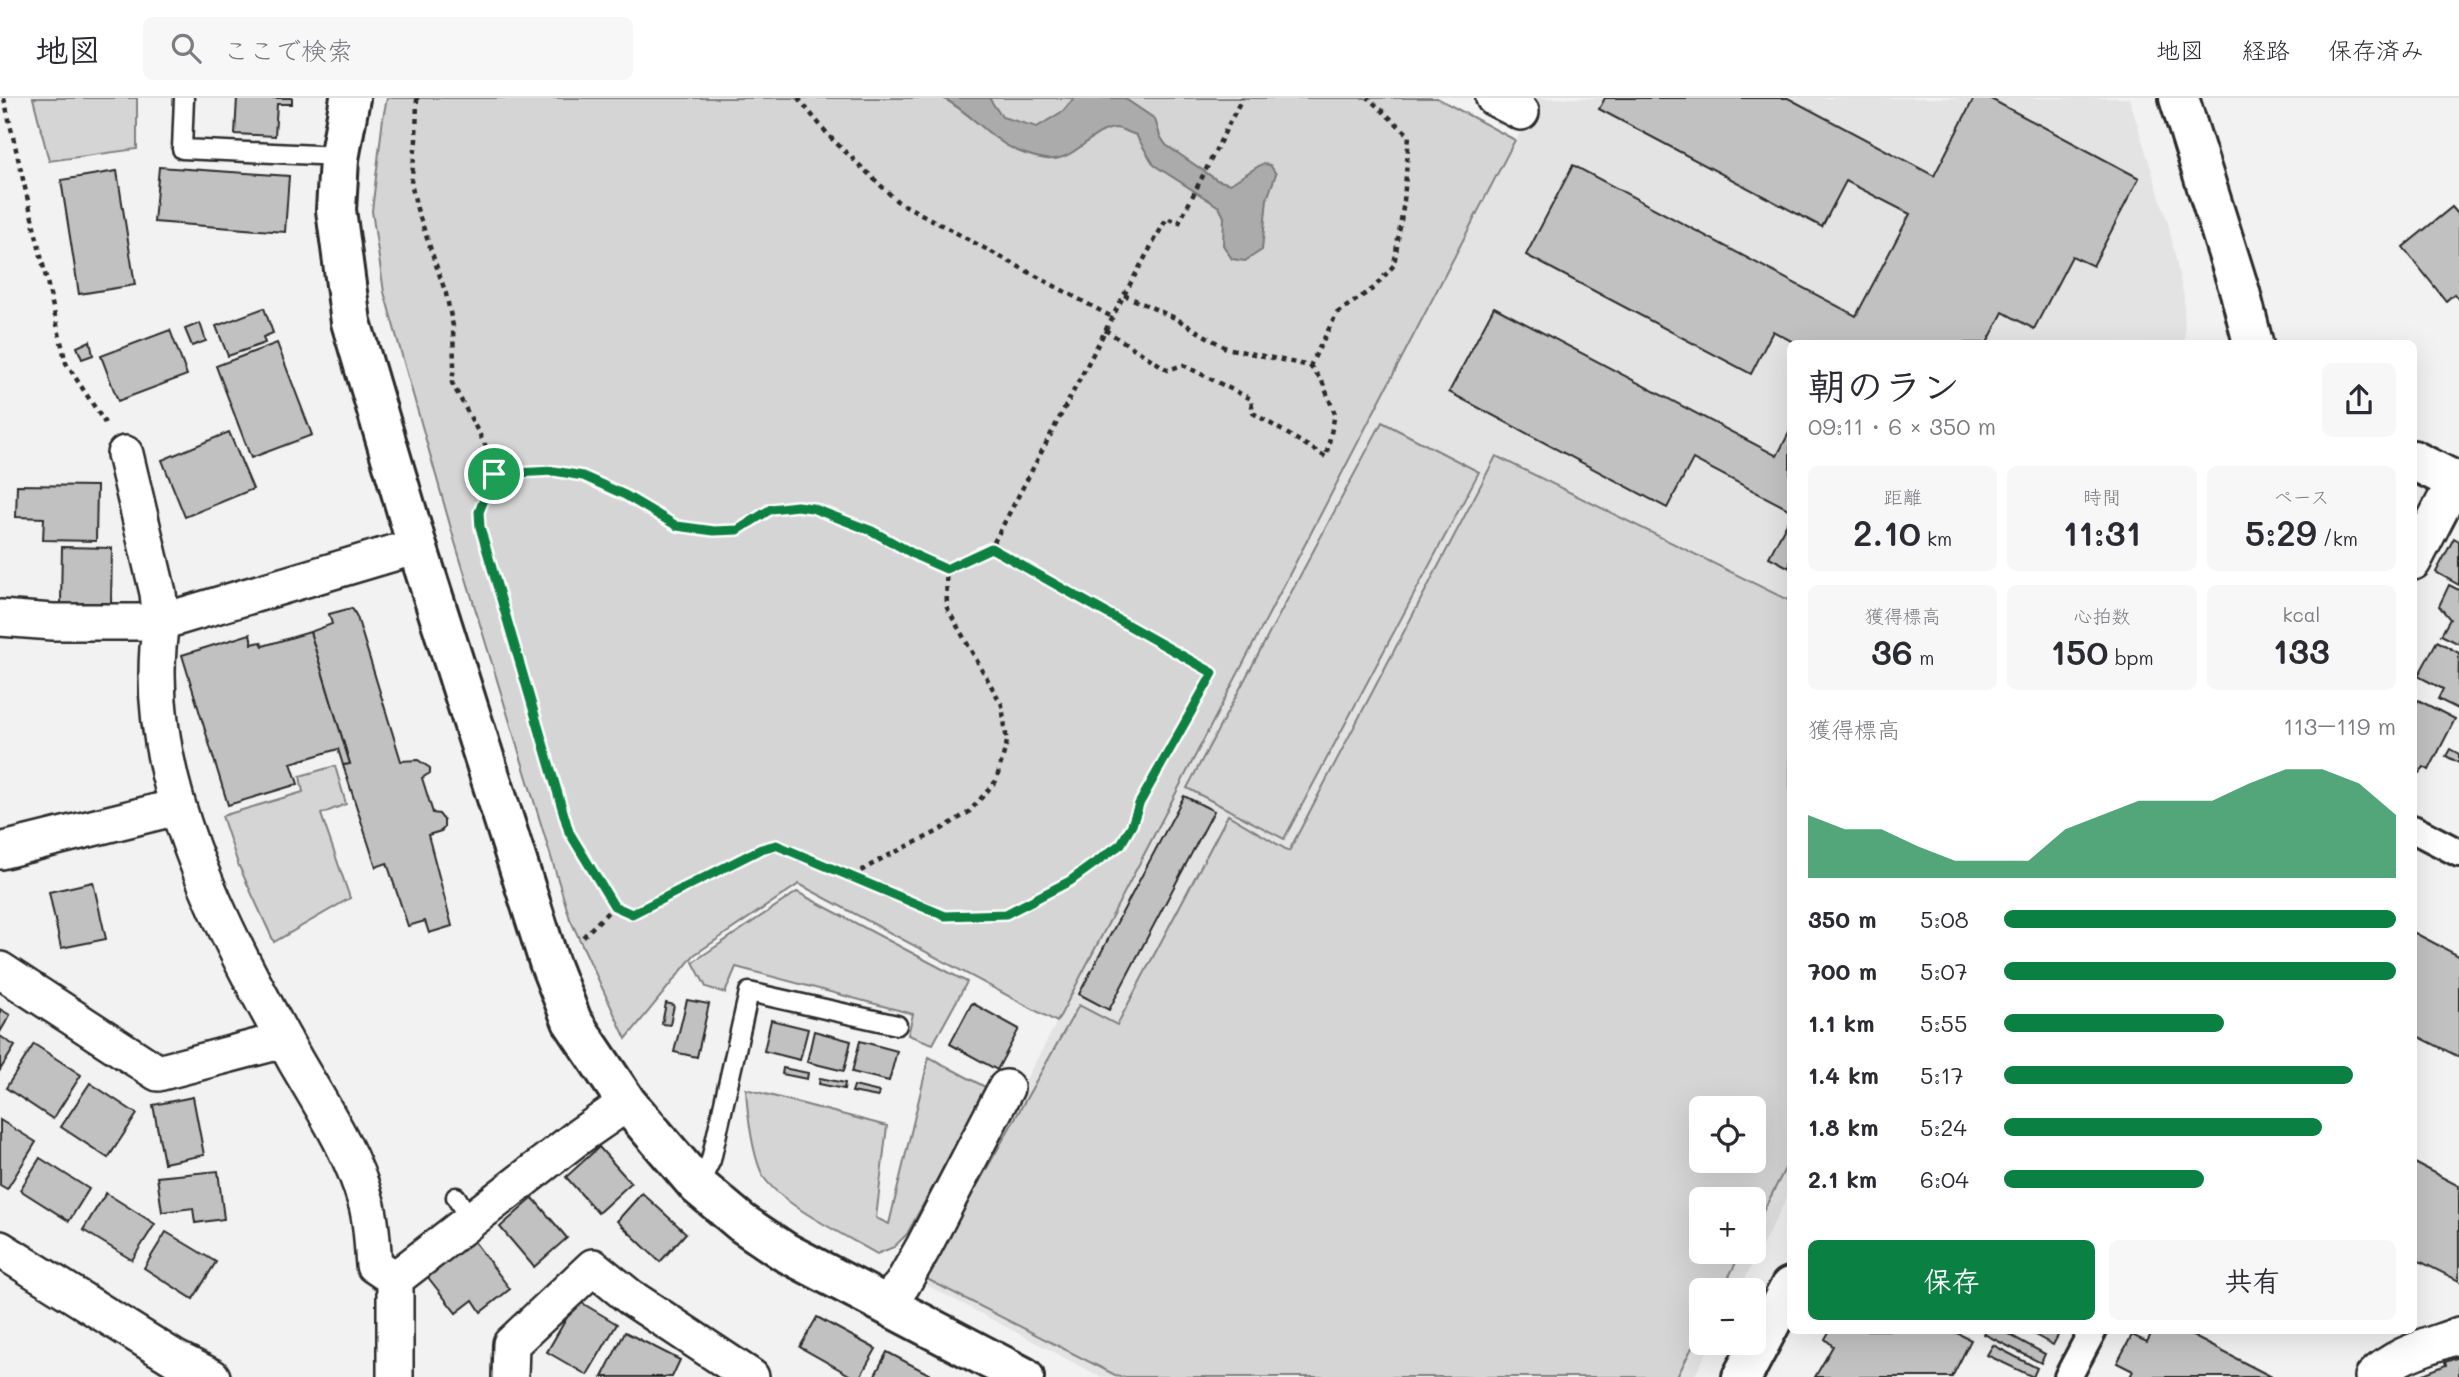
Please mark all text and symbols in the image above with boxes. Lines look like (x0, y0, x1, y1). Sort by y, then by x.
search box (143, 17, 633, 80)
text: 地図 (35, 27, 101, 70)
icon: search (167, 29, 205, 67)
text: ここで検索 (223, 33, 353, 67)
text: 地図 (2156, 34, 2204, 65)
text: 経路 (2242, 34, 2290, 65)
text: 保存済み (2328, 34, 2424, 65)
text: 朝のラン (1808, 360, 1960, 410)
button: share (2322, 363, 2396, 437)
text: 09:11 · 6 × 350 m (1808, 411, 1996, 441)
pin (464, 444, 524, 504)
icon: arrive (475, 455, 513, 493)
text: 距離 (1884, 484, 1922, 509)
text: 時間 (2083, 484, 2121, 509)
text: ペース (2273, 484, 2329, 509)
text: 2.10 (1853, 509, 1921, 555)
text: 11:31 (2063, 509, 2141, 555)
text: 5:29 (2245, 509, 2317, 555)
text: km (1921, 526, 1952, 551)
text: /km (2317, 526, 2358, 551)
text: kcal (2282, 602, 2320, 627)
text: 獲得標高 (1865, 603, 1941, 628)
text: 心拍数 (2073, 603, 2131, 628)
text: 133 (2273, 627, 2330, 673)
text: 36 (1871, 628, 1913, 674)
text: 150 (2050, 628, 2109, 674)
text: m (1913, 645, 1934, 670)
text: bpm (2109, 645, 2154, 670)
text: 113–119 m (2283, 711, 2396, 741)
text: 獲得標高 (1808, 714, 1900, 744)
text: 350 m (1808, 904, 1877, 934)
text: 5:08 (1920, 904, 1969, 934)
text: 700 m (1808, 956, 1877, 986)
text: 5:07 (1920, 956, 1968, 986)
text: 1.1 km (1808, 1008, 1874, 1038)
text: 5:55 (1920, 1008, 1967, 1038)
text: 1.4 km (1808, 1060, 1879, 1090)
text: 5:17 (1920, 1060, 1964, 1090)
map controls (1689, 1096, 1766, 1355)
button: locate (1689, 1096, 1766, 1173)
text: 1.8 km (1808, 1112, 1878, 1142)
text: 5:24 (1920, 1112, 1967, 1142)
text: 2.1 km (1808, 1164, 1877, 1194)
text: 6:04 (1920, 1164, 1969, 1194)
button: + (1689, 1187, 1766, 1264)
button: 保存 (1808, 1240, 2095, 1320)
button: 共有 (2109, 1240, 2396, 1320)
button: − (1689, 1278, 1766, 1355)

